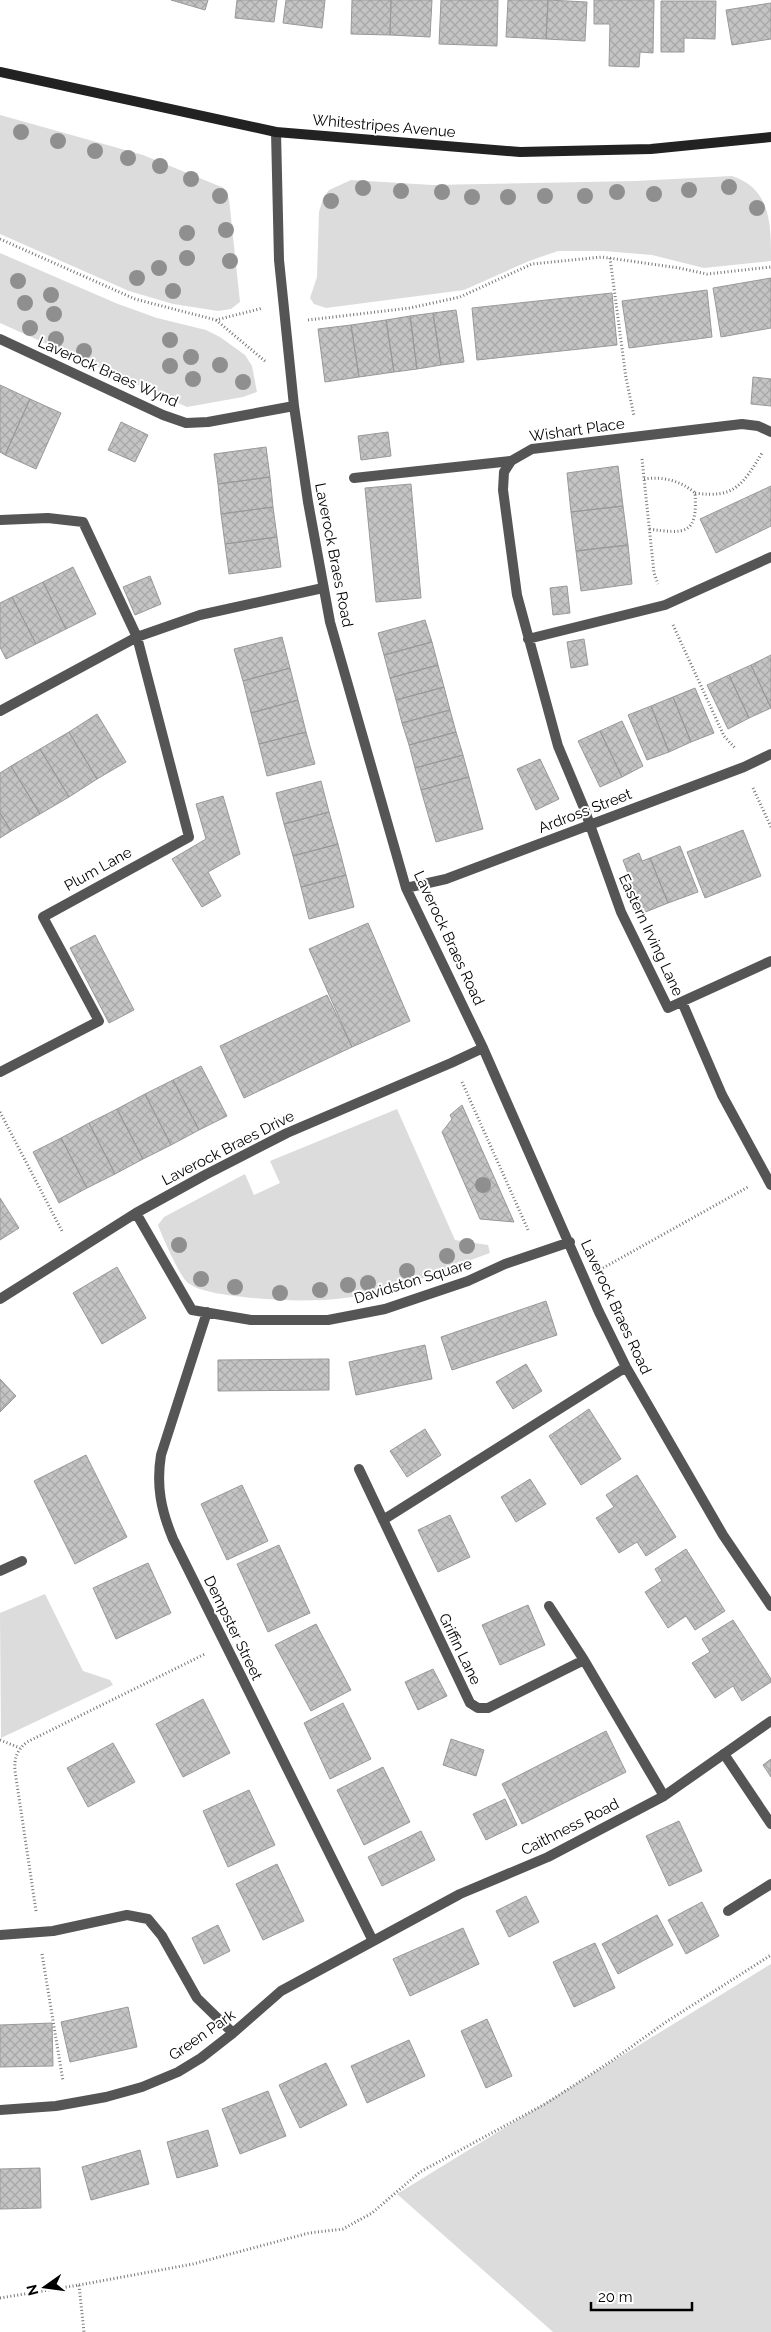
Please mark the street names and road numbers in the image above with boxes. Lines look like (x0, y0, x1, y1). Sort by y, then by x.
street label: Whitestripes Avenue (312, 111, 456, 141)
street label: Laverock Braes Wynd (35, 333, 181, 411)
street label: Wishart Place (528, 414, 626, 446)
street label: Laverock Braes Road (311, 481, 357, 629)
street label: Ardross Street (536, 785, 634, 837)
street label: Plum Lane (61, 843, 135, 895)
street label: Laverock Braes Road (410, 868, 488, 1008)
street label: Eastern Irving Lane (615, 871, 687, 999)
street label: Laverock Braes Drive (159, 1107, 297, 1189)
street label: Laverock Braes Road (577, 1237, 655, 1377)
street label: Davidston Square (352, 1254, 474, 1307)
street label: Dempster Street (200, 1573, 266, 1683)
street label: Griffin Lane (435, 1610, 485, 1688)
street label: Caithness Road (518, 1795, 622, 1859)
street label: Green Park (165, 2006, 239, 2064)

